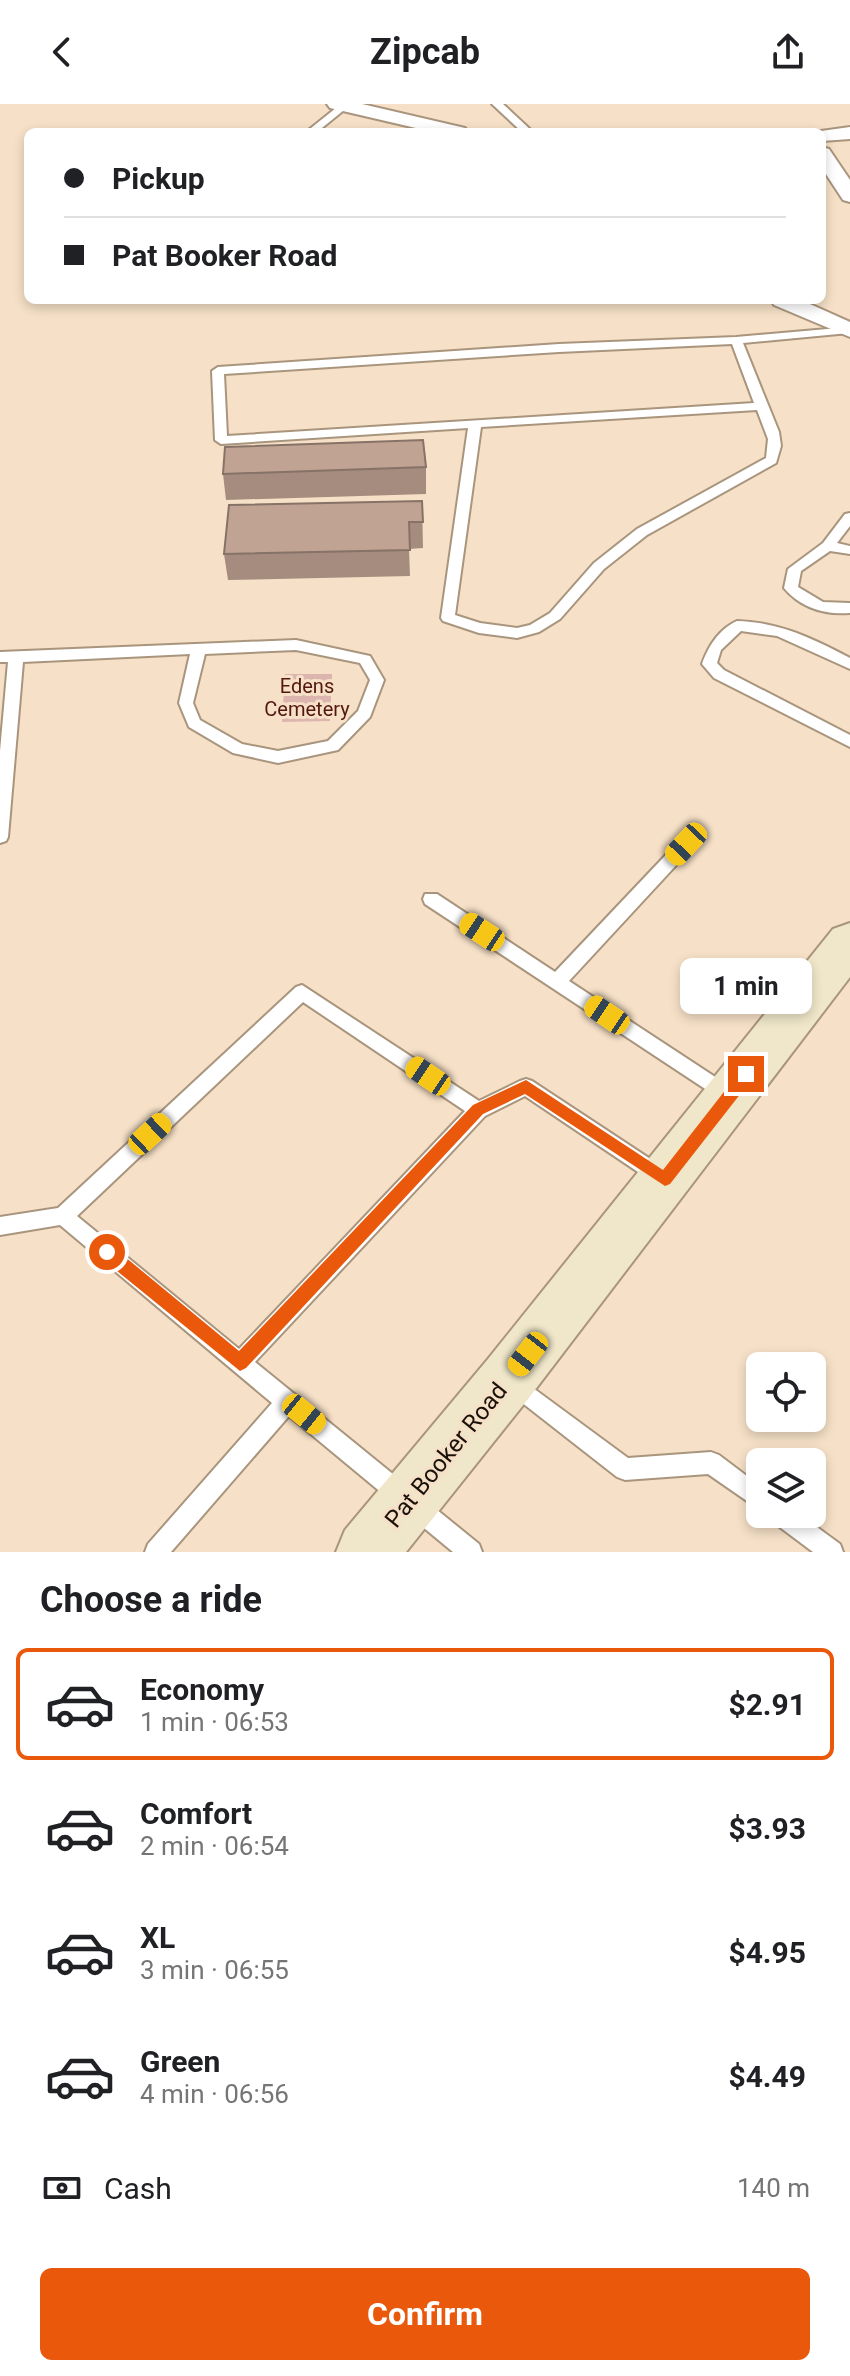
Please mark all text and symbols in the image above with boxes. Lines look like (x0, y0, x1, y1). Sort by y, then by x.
icon: back (40, 30, 84, 74)
icon: share (766, 30, 810, 74)
text: Zipcab (370, 31, 480, 73)
text: Pickup (112, 161, 205, 196)
text: Pat Booker Road (112, 238, 337, 273)
park label: Edens Cemetery (264, 674, 350, 721)
car (661, 818, 711, 870)
car (455, 909, 509, 955)
callout: 1 min (680, 958, 812, 1014)
text: 1 min (713, 971, 779, 1001)
car (580, 992, 634, 1038)
car (401, 1053, 455, 1099)
route end (728, 1056, 764, 1092)
car (124, 1109, 176, 1159)
route start (89, 1234, 125, 1270)
car (504, 1328, 552, 1380)
map controls (746, 1352, 826, 1528)
button: locate (746, 1352, 826, 1432)
street label: Pat Booker Road (379, 1377, 513, 1533)
car (278, 1390, 330, 1438)
button: layers (746, 1448, 826, 1528)
text: Choose a ride (40, 1579, 262, 1621)
icon: car (44, 1668, 116, 1740)
text: Economy (140, 1672, 264, 1707)
text: $2.91 (728, 1687, 806, 1722)
text: 1 min · 06:53 (140, 1707, 289, 1737)
icon: car (44, 1792, 116, 1864)
text: Comfort (140, 1796, 252, 1831)
text: $3.93 (728, 1811, 806, 1846)
text: 2 min · 06:54 (140, 1831, 289, 1861)
icon: car (44, 1916, 116, 1988)
text: XL (140, 1920, 175, 1955)
text: $4.95 (728, 1935, 806, 1970)
text: 3 min · 06:55 (140, 1955, 289, 1985)
icon: car (44, 2040, 116, 2112)
text: Green (140, 2044, 220, 2079)
text: $4.49 (728, 2059, 806, 2094)
text: 4 min · 06:56 (140, 2079, 289, 2109)
icon: cash (40, 2166, 84, 2210)
text: Cash (104, 2171, 172, 2206)
text: 140 m (737, 2173, 810, 2203)
button: Confirm (40, 2268, 810, 2360)

